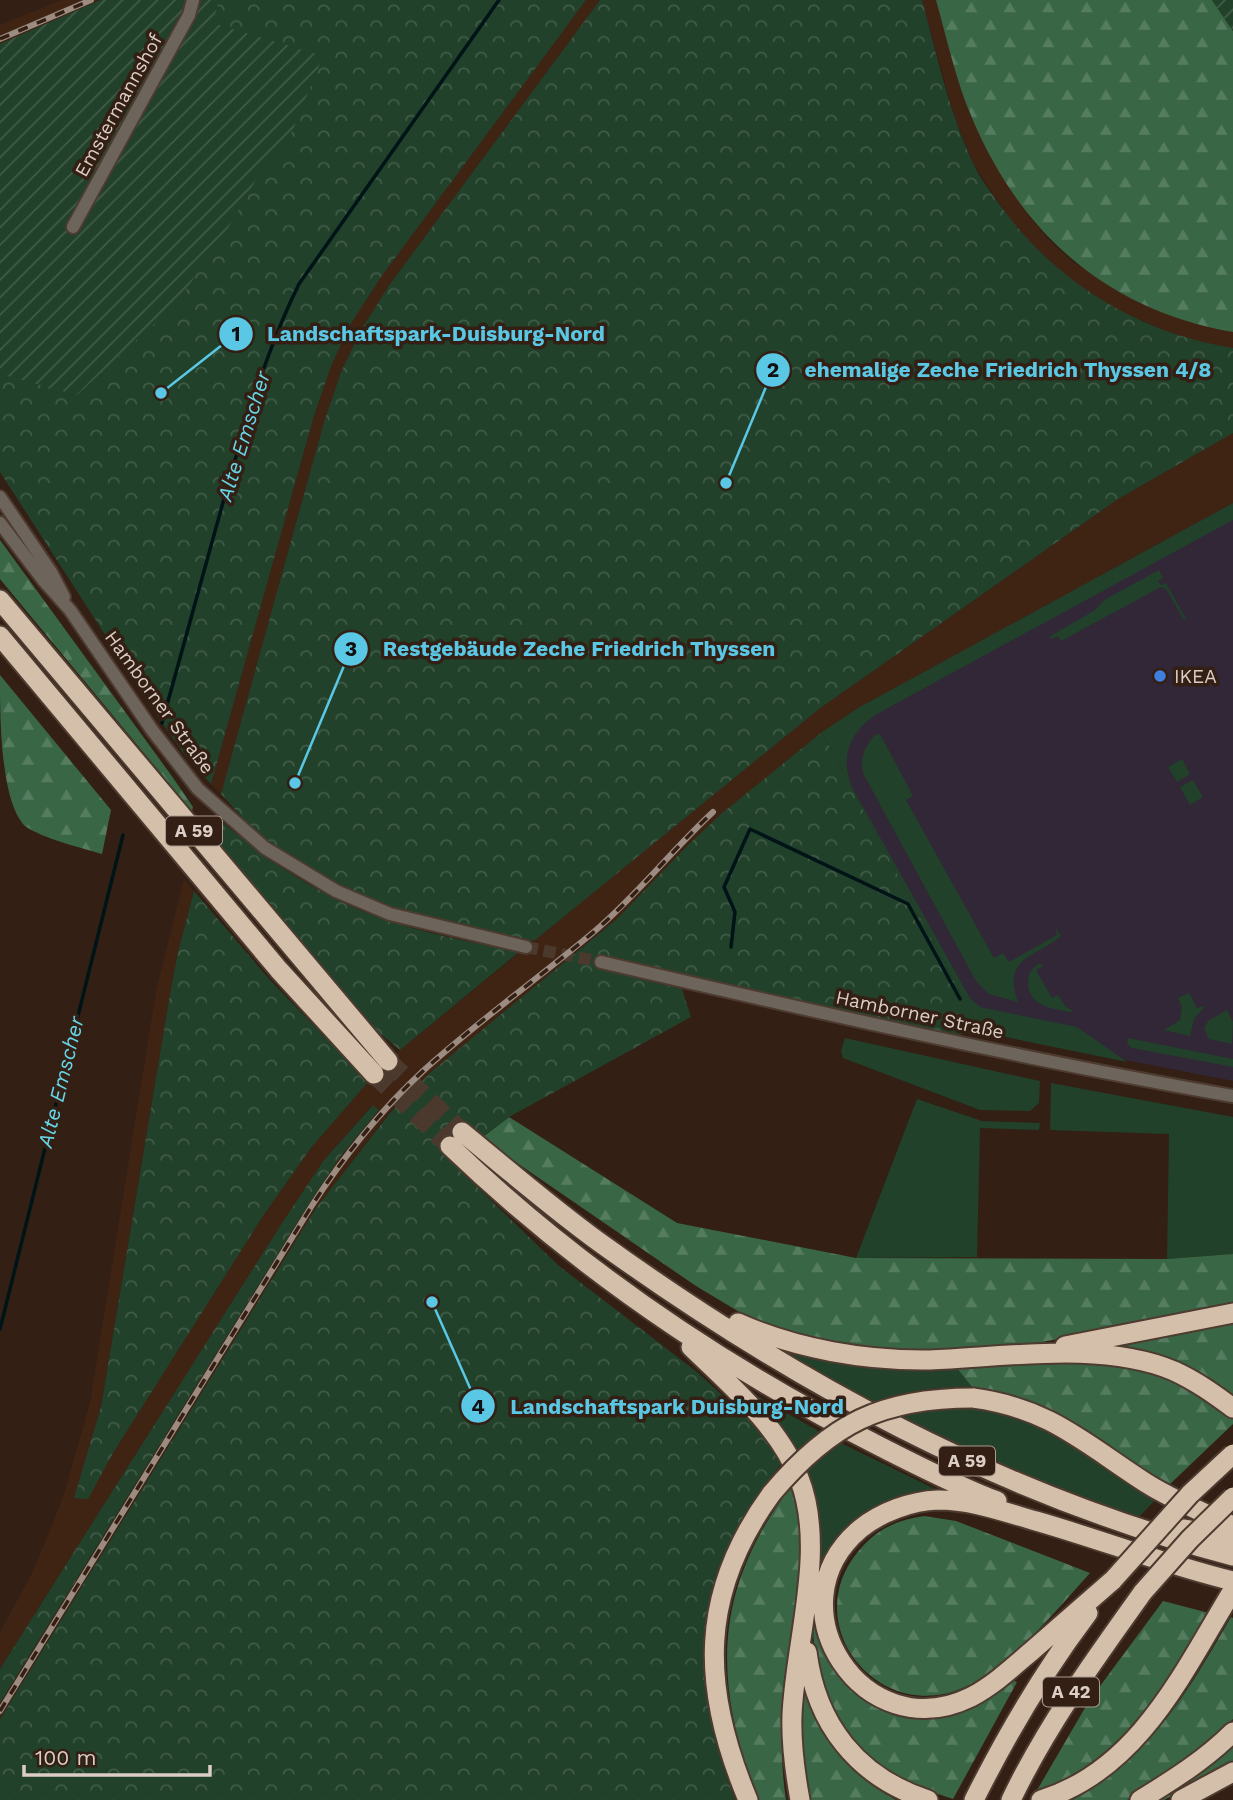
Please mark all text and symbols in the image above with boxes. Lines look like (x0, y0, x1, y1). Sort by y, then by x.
street label: Emstermannshof (70, 29, 167, 181)
callout: Landschaftspark-Duisburg-Nord (218, 313, 619, 355)
text: 1 (231, 321, 241, 346)
text: Landschaftspark-Duisburg-Nord (267, 321, 605, 346)
callout: ehemalige Zeche Friedrich Thyssen 4/8 (756, 349, 1226, 391)
text: 2 (767, 357, 779, 382)
text: ehemalige Zeche Friedrich Thyssen 4/8 (805, 357, 1211, 382)
water label: Alte Emscher (212, 367, 275, 505)
street label: Hamborner Straße (100, 626, 219, 778)
callout: Restgebäude Zeche Friedrich Thyssen (333, 628, 789, 670)
text: 3 (345, 636, 357, 661)
text: Restgebäude Zeche Friedrich Thyssen (383, 636, 775, 661)
place label: IKEA (1174, 665, 1217, 688)
marker: IKEA (1152, 668, 1168, 684)
road number: A 59 (166, 816, 222, 846)
street label: Hamborner Straße (834, 985, 1006, 1044)
water label: Alte Emscher (32, 1013, 89, 1151)
callout: Landschaftspark Duisburg-Nord (461, 1385, 858, 1427)
text: 4 (471, 1394, 485, 1419)
text: Landschaftspark Duisburg-Nord (510, 1394, 844, 1419)
road number: A 59 (939, 1446, 995, 1476)
road number: A 42 (1043, 1678, 1099, 1707)
scale bar (24, 1734, 210, 1778)
text: 100 m (35, 1745, 97, 1770)

